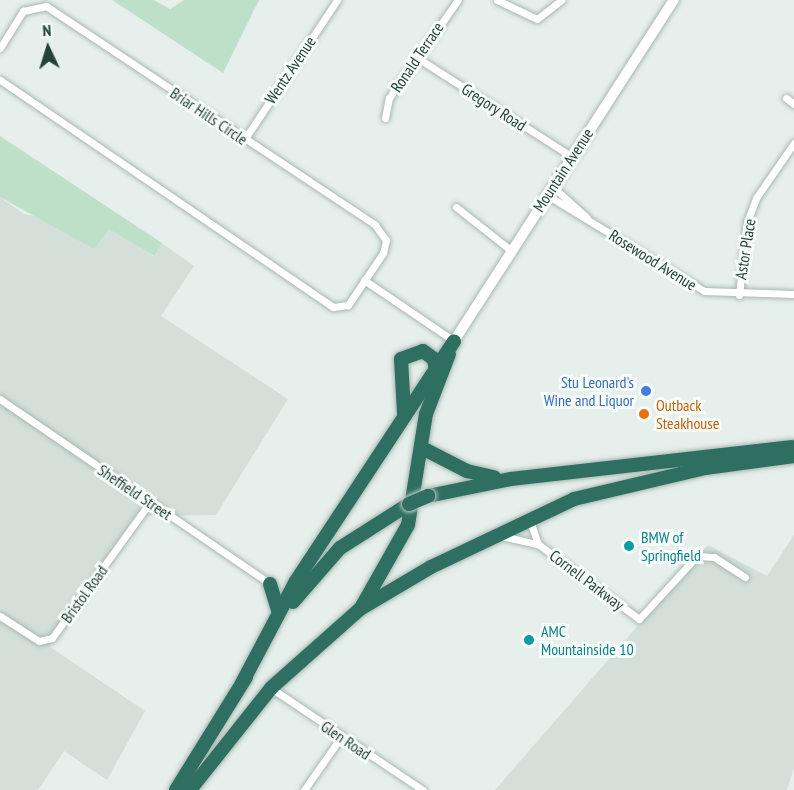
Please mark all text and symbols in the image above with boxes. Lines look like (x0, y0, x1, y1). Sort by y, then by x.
north arrow (18, 18, 78, 78)
street label: Ronald Terrace (386, 18, 448, 96)
text: N (42, 20, 52, 40)
street label: Wentz Avenue (260, 32, 320, 108)
street label: Gregory Road (458, 79, 530, 135)
street label: Briar Hills Circle (167, 83, 251, 149)
street label: Mountain Avenue (529, 124, 597, 216)
street label: Astor Place (731, 217, 759, 281)
street label: Rosewood Avenue (606, 225, 700, 295)
place label: Stu Leonard's Wine and Liquor (544, 372, 634, 410)
marker: Stu Leonard's Wine and Liquor (639, 384, 653, 398)
place label: Outback Steakhouse (656, 395, 719, 433)
marker: Outback Steakhouse (637, 407, 651, 421)
street label: Sheffield Street (94, 460, 176, 524)
place label: BMW of Springfield (641, 527, 701, 565)
marker: BMW of Springfield (622, 539, 636, 553)
street label: Cornell Parkway (546, 546, 628, 614)
street label: Bristol Road (57, 561, 111, 627)
place label: AMC Mountainside 10 (541, 621, 634, 659)
marker: AMC Mountainside 10 (522, 633, 536, 647)
street label: Glen Road (317, 716, 375, 764)

